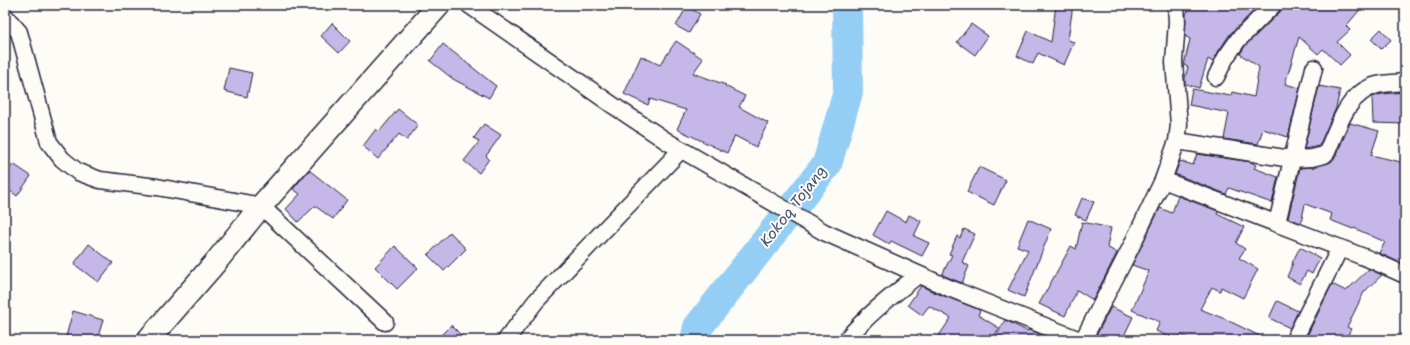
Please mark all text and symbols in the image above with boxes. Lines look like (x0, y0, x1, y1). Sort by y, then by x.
water label: Kokoq Tojang (755, 161, 831, 251)

